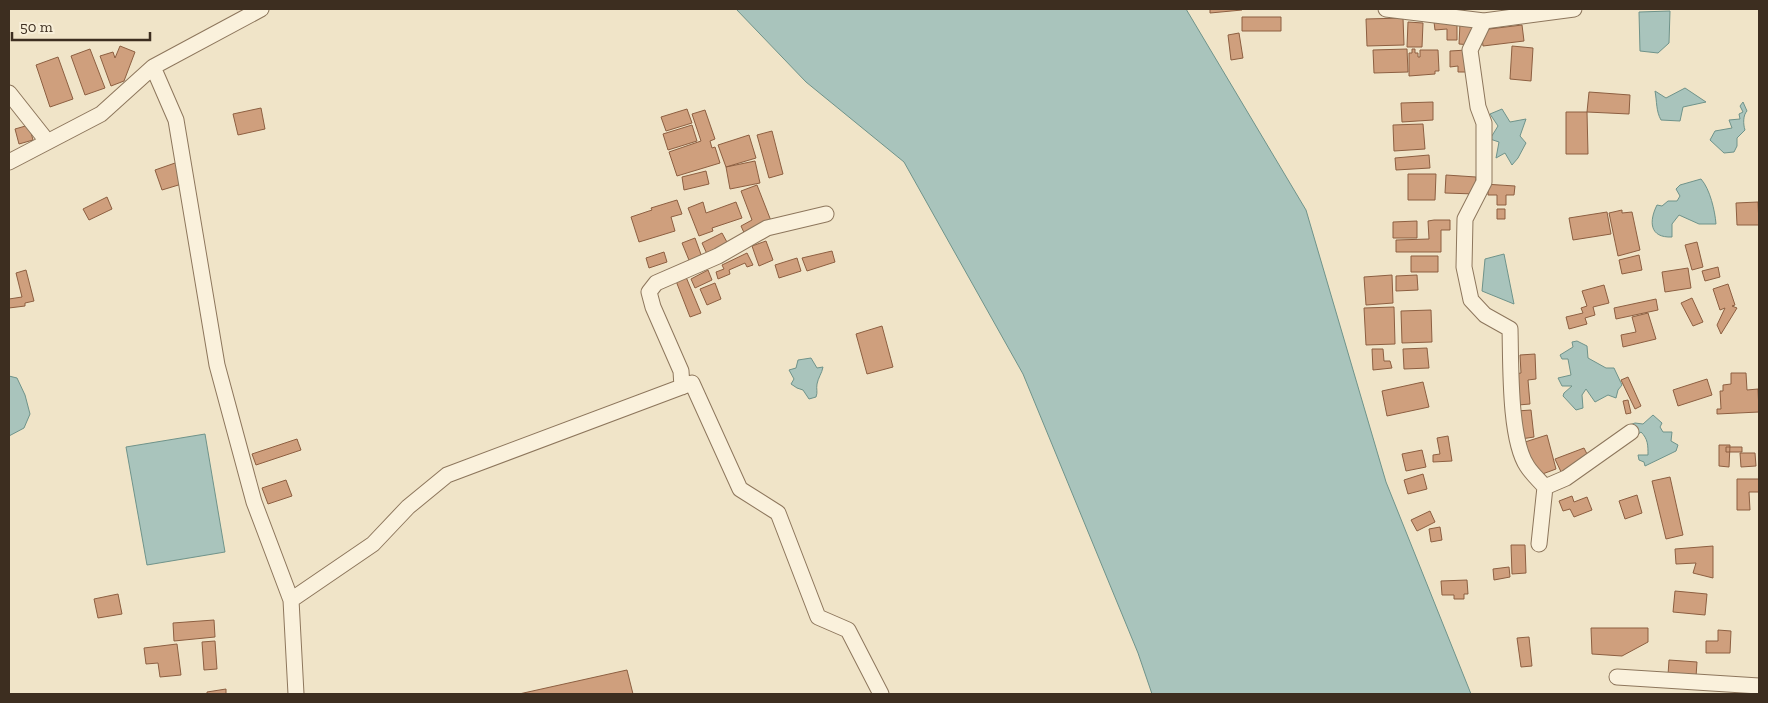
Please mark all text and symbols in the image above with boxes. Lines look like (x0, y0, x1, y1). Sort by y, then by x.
scale bar (12, 10, 150, 42)
text: 50 m (20, 18, 53, 36)

